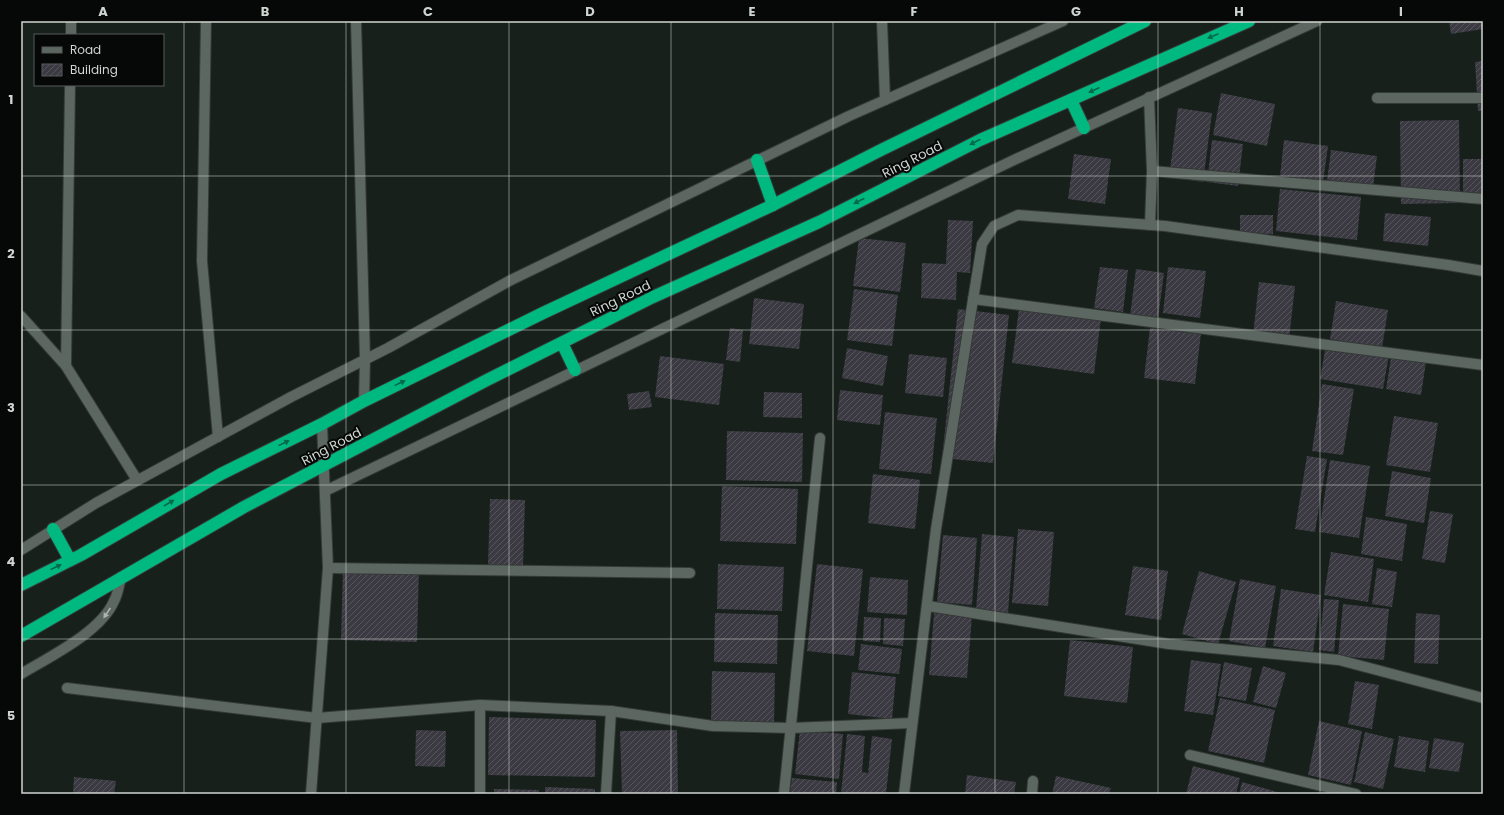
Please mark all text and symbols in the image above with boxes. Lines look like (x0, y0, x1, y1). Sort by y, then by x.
text: A (98, 2, 108, 21)
text: B (261, 2, 270, 21)
text: C (423, 2, 433, 21)
text: D (585, 2, 595, 21)
text: E (748, 2, 756, 21)
text: F (910, 2, 918, 21)
text: G (1071, 2, 1081, 21)
text: H (1234, 2, 1244, 21)
text: I (1399, 2, 1403, 21)
legend (34, 34, 164, 86)
one-way arrow (1206, 34, 1218, 40)
text: Road (70, 41, 101, 58)
text: Building (70, 61, 118, 78)
one-way arrow (1089, 87, 1100, 93)
text: 1 (9, 90, 13, 109)
street label: Ring Road (879, 136, 946, 183)
one-way arrow (970, 139, 981, 145)
one-way arrow (854, 198, 865, 204)
text: 2 (7, 244, 15, 263)
street label: Ring Road (587, 276, 654, 321)
one-way arrow (394, 380, 405, 386)
text: 3 (7, 398, 15, 417)
street label: Ring Road (298, 423, 365, 470)
one-way arrow (278, 440, 290, 446)
one-way arrow (163, 500, 175, 507)
text: 4 (7, 552, 16, 571)
one-way arrow (50, 564, 62, 570)
one-way arrow (103, 608, 111, 618)
text: 5 (7, 706, 15, 725)

